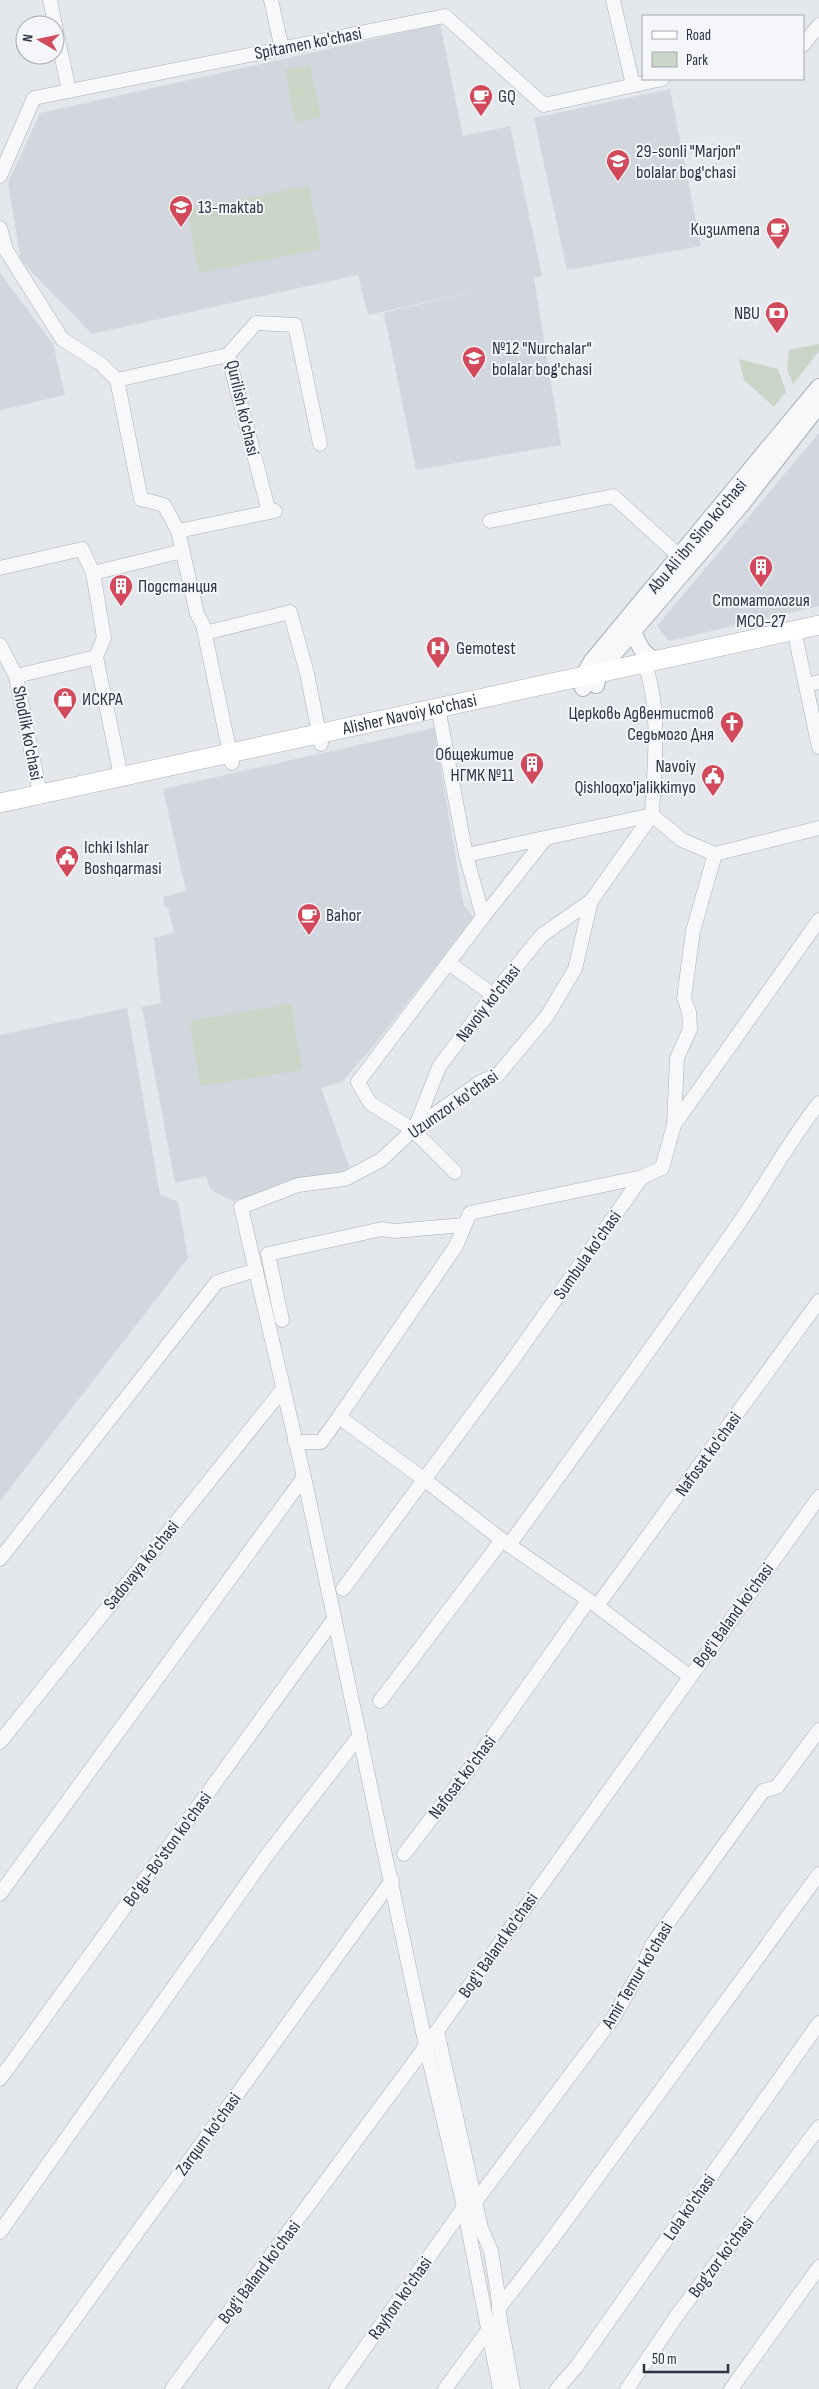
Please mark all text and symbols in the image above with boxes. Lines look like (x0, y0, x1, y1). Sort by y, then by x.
north arrow (15, 15, 65, 65)
legend (642, 15, 804, 80)
street label: Spitamen ko'chasi (253, 23, 363, 64)
text: Road (686, 26, 711, 45)
text: N (19, 33, 37, 43)
text: Park (686, 51, 708, 70)
cafe icon: GQ (468, 83, 494, 117)
place label: GQ (498, 86, 516, 107)
place label: 29-sonli "Marjon" bolalar bog'chasi (636, 141, 741, 183)
school or university icon: 29-sonli "Marjon" bolalar bog'chasi (605, 148, 631, 182)
school or university icon: 13-maktab (168, 194, 194, 228)
place label: 13-maktab (198, 197, 264, 218)
cafe icon: Кизилтепа (765, 216, 791, 250)
place label: Кизилтепа (691, 219, 760, 240)
bank icon: NBU (764, 300, 790, 334)
place label: NBU (734, 303, 760, 324)
place label: №12 "Nurchalar" bolalar bog'chasi (492, 338, 592, 380)
school or university icon: №12 "Nurchalar" bolalar bog'chasi (461, 345, 487, 379)
street label: Qurilish ko'chasi (221, 358, 264, 458)
street label: Abu Ali ibn Sino ko'chasi (643, 475, 751, 598)
building icon: Стоматология МСО-27 (748, 554, 774, 588)
building icon: Подстанция (108, 573, 134, 607)
place label: Подстанция (138, 576, 217, 597)
place label: Стоматология МСО-27 (712, 590, 810, 632)
hospital icon: Gemotest (425, 635, 451, 669)
place label: Gemotest (456, 638, 516, 659)
street label: Shodlik ko'chasi (8, 684, 47, 782)
shop icon: ИСКРА (52, 686, 78, 720)
place label: ИСКРА (82, 689, 123, 710)
street label: Alisher Navoiy ko'chasi (340, 690, 479, 739)
place label: Церковь Адвентистов Седьмого Дня (568, 703, 714, 745)
church icon: Церковь Адвентистов Седьмого Дня (719, 710, 745, 744)
place label: Общежитие НГМК №11 (435, 744, 515, 786)
building icon: Общежитие НГМК №11 (519, 751, 545, 785)
place label: Navoiy Qishloqxo'jalikkimyo (574, 756, 696, 798)
public building icon: Navoiy Qishloqxo'jalikkimyo (700, 763, 726, 797)
place label: Ichki Ishlar Boshqarmasi (84, 837, 162, 879)
public building icon: Ichki Ishlar Boshqarmasi (54, 844, 80, 878)
cafe icon: Bahor (296, 902, 322, 936)
place label: Bahor (326, 905, 361, 926)
street label: Navoiy ko'chasi (452, 961, 525, 1046)
street label: Uzumzor ko'chasi (404, 1066, 502, 1143)
street label: Sumbula ko'chasi (549, 1207, 626, 1304)
street label: Nafosat ko'chasi (671, 1408, 746, 1500)
street label: Sadovaya ko'chasi (99, 1517, 184, 1614)
street label: Bog'i Baland ko'chasi (689, 1559, 778, 1671)
street label: Nafosat ko'chasi (424, 1732, 500, 1823)
street label: Bo'gu-Bo'ston ko'chasi (119, 1788, 216, 1911)
street label: Bog'i Baland ko'chasi (454, 1889, 542, 2002)
street label: Amir Temur ko'chasi (597, 1918, 677, 2033)
street label: Zarqum ko'chasi (171, 2089, 245, 2180)
street label: Lola ko'chasi (659, 2170, 720, 2244)
street label: Bog'zor ko'chasi (684, 2213, 759, 2302)
street label: Bog'i Baland ko'chasi (214, 2217, 305, 2328)
street label: Rayhon ko'chasi (364, 2253, 437, 2344)
scale bar (644, 2342, 728, 2374)
text: 50 m (652, 2350, 677, 2369)

